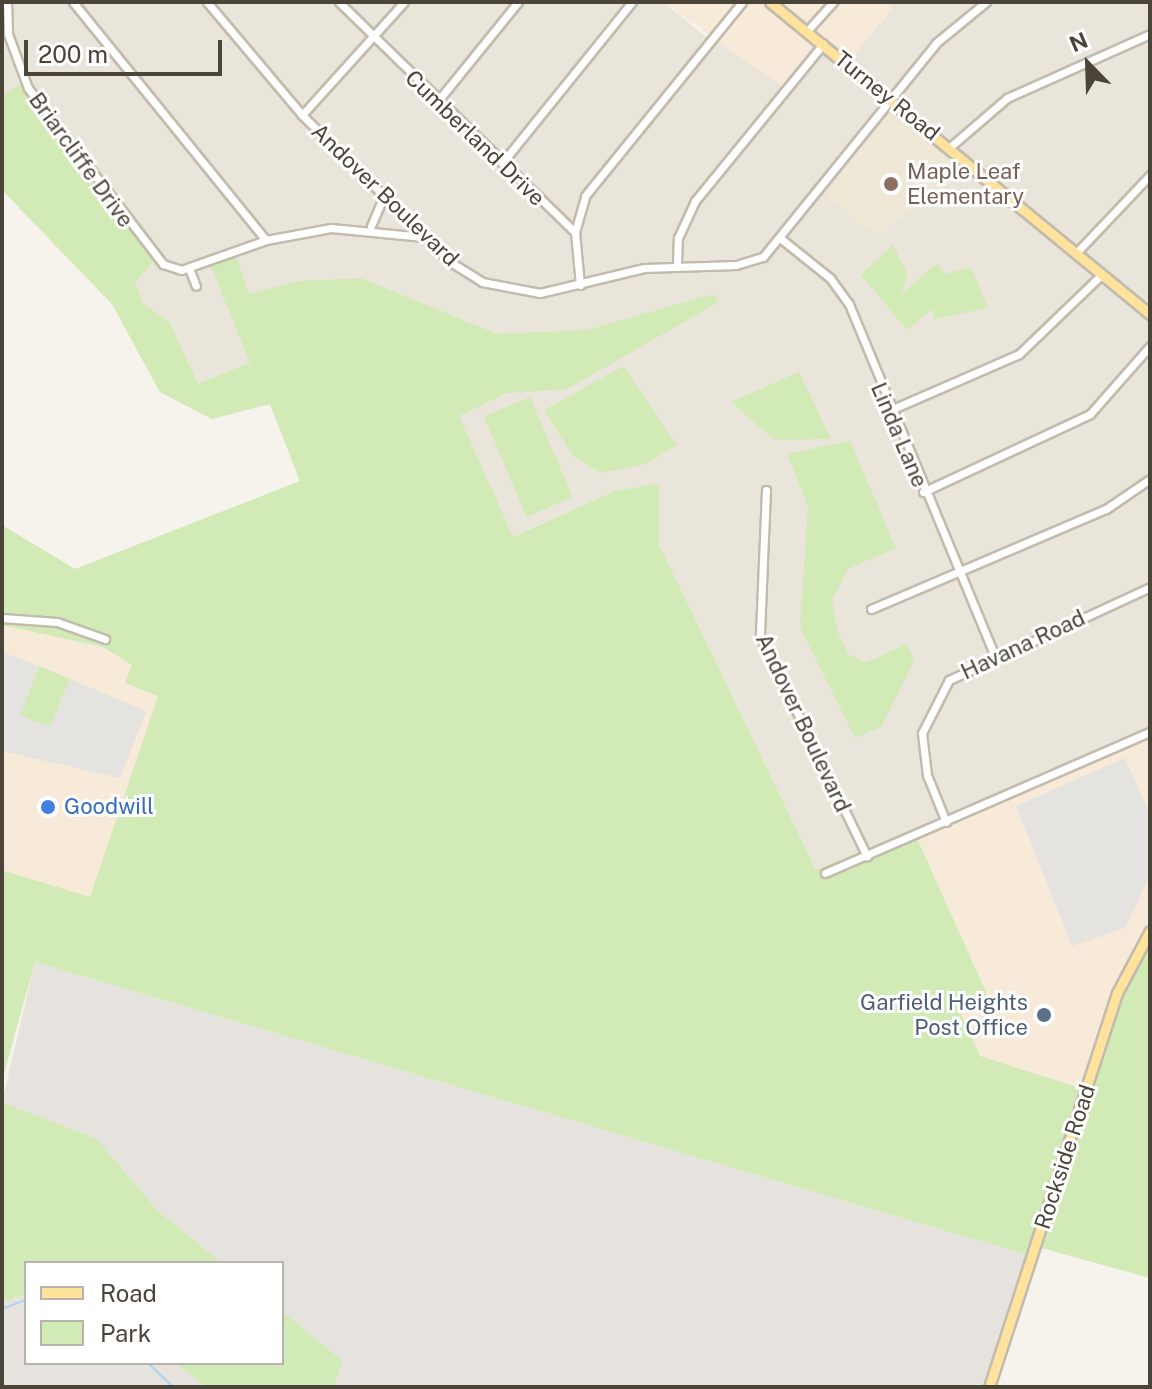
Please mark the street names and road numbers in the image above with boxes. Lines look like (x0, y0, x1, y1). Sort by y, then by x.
street label: Turney Road (829, 46, 945, 146)
street label: Cumberland Drive (400, 65, 550, 211)
street label: Briarcliffe Drive (23, 87, 139, 233)
street label: Andover Boulevard (306, 118, 464, 272)
street label: Linda Lane (865, 379, 933, 491)
street label: Havana Road (957, 605, 1089, 685)
street label: Andover Boulevard (750, 630, 856, 816)
street label: Rockside Road (1029, 1081, 1101, 1233)

